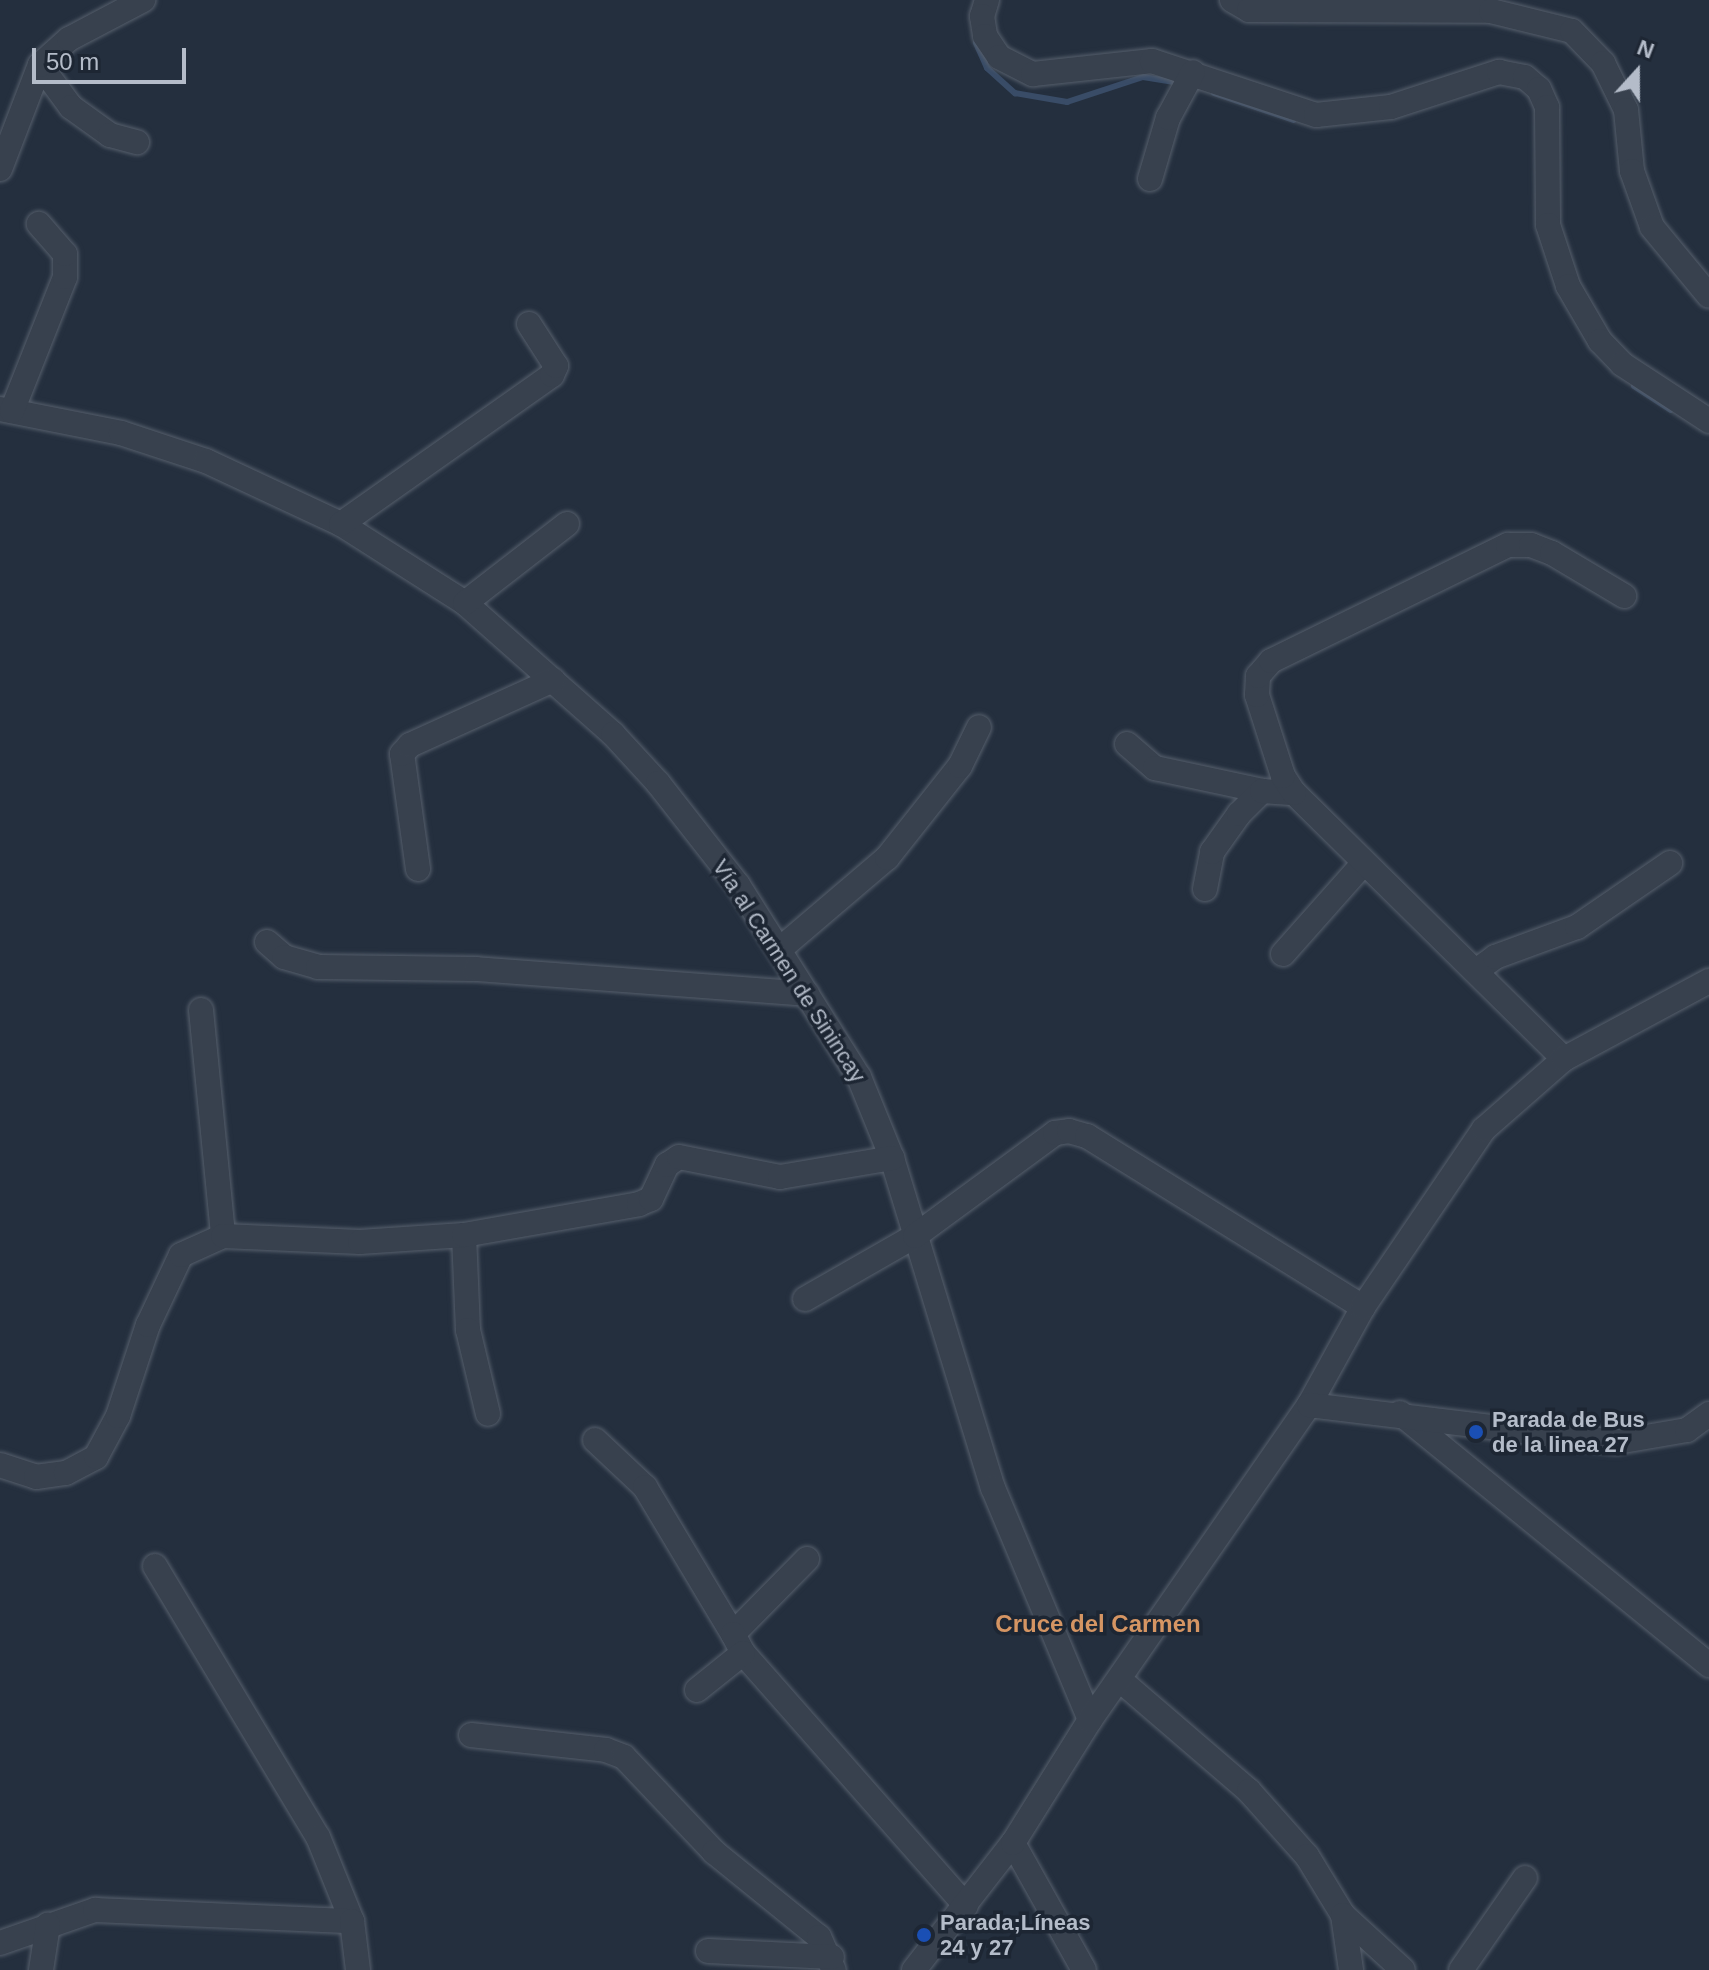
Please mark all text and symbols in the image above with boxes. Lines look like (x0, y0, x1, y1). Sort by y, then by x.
scale bar (36, 32, 190, 82)
north arrow (1597, 32, 1677, 112)
text: N (1634, 35, 1658, 64)
text: 50 m (46, 48, 99, 75)
street label: Vía al Carmen de Sinincay (707, 855, 871, 1087)
place label: Parada de Bus de la linea 27 (1492, 1406, 1645, 1458)
marker: Parada de Bus de la linea 27 (1467, 1423, 1485, 1441)
district label: Cruce del Carmen (995, 1610, 1201, 1638)
place label: Parada;Líneas 24 y 27 (940, 1909, 1090, 1960)
marker: Parada;Líneas 24 y 27 (915, 1926, 933, 1944)

